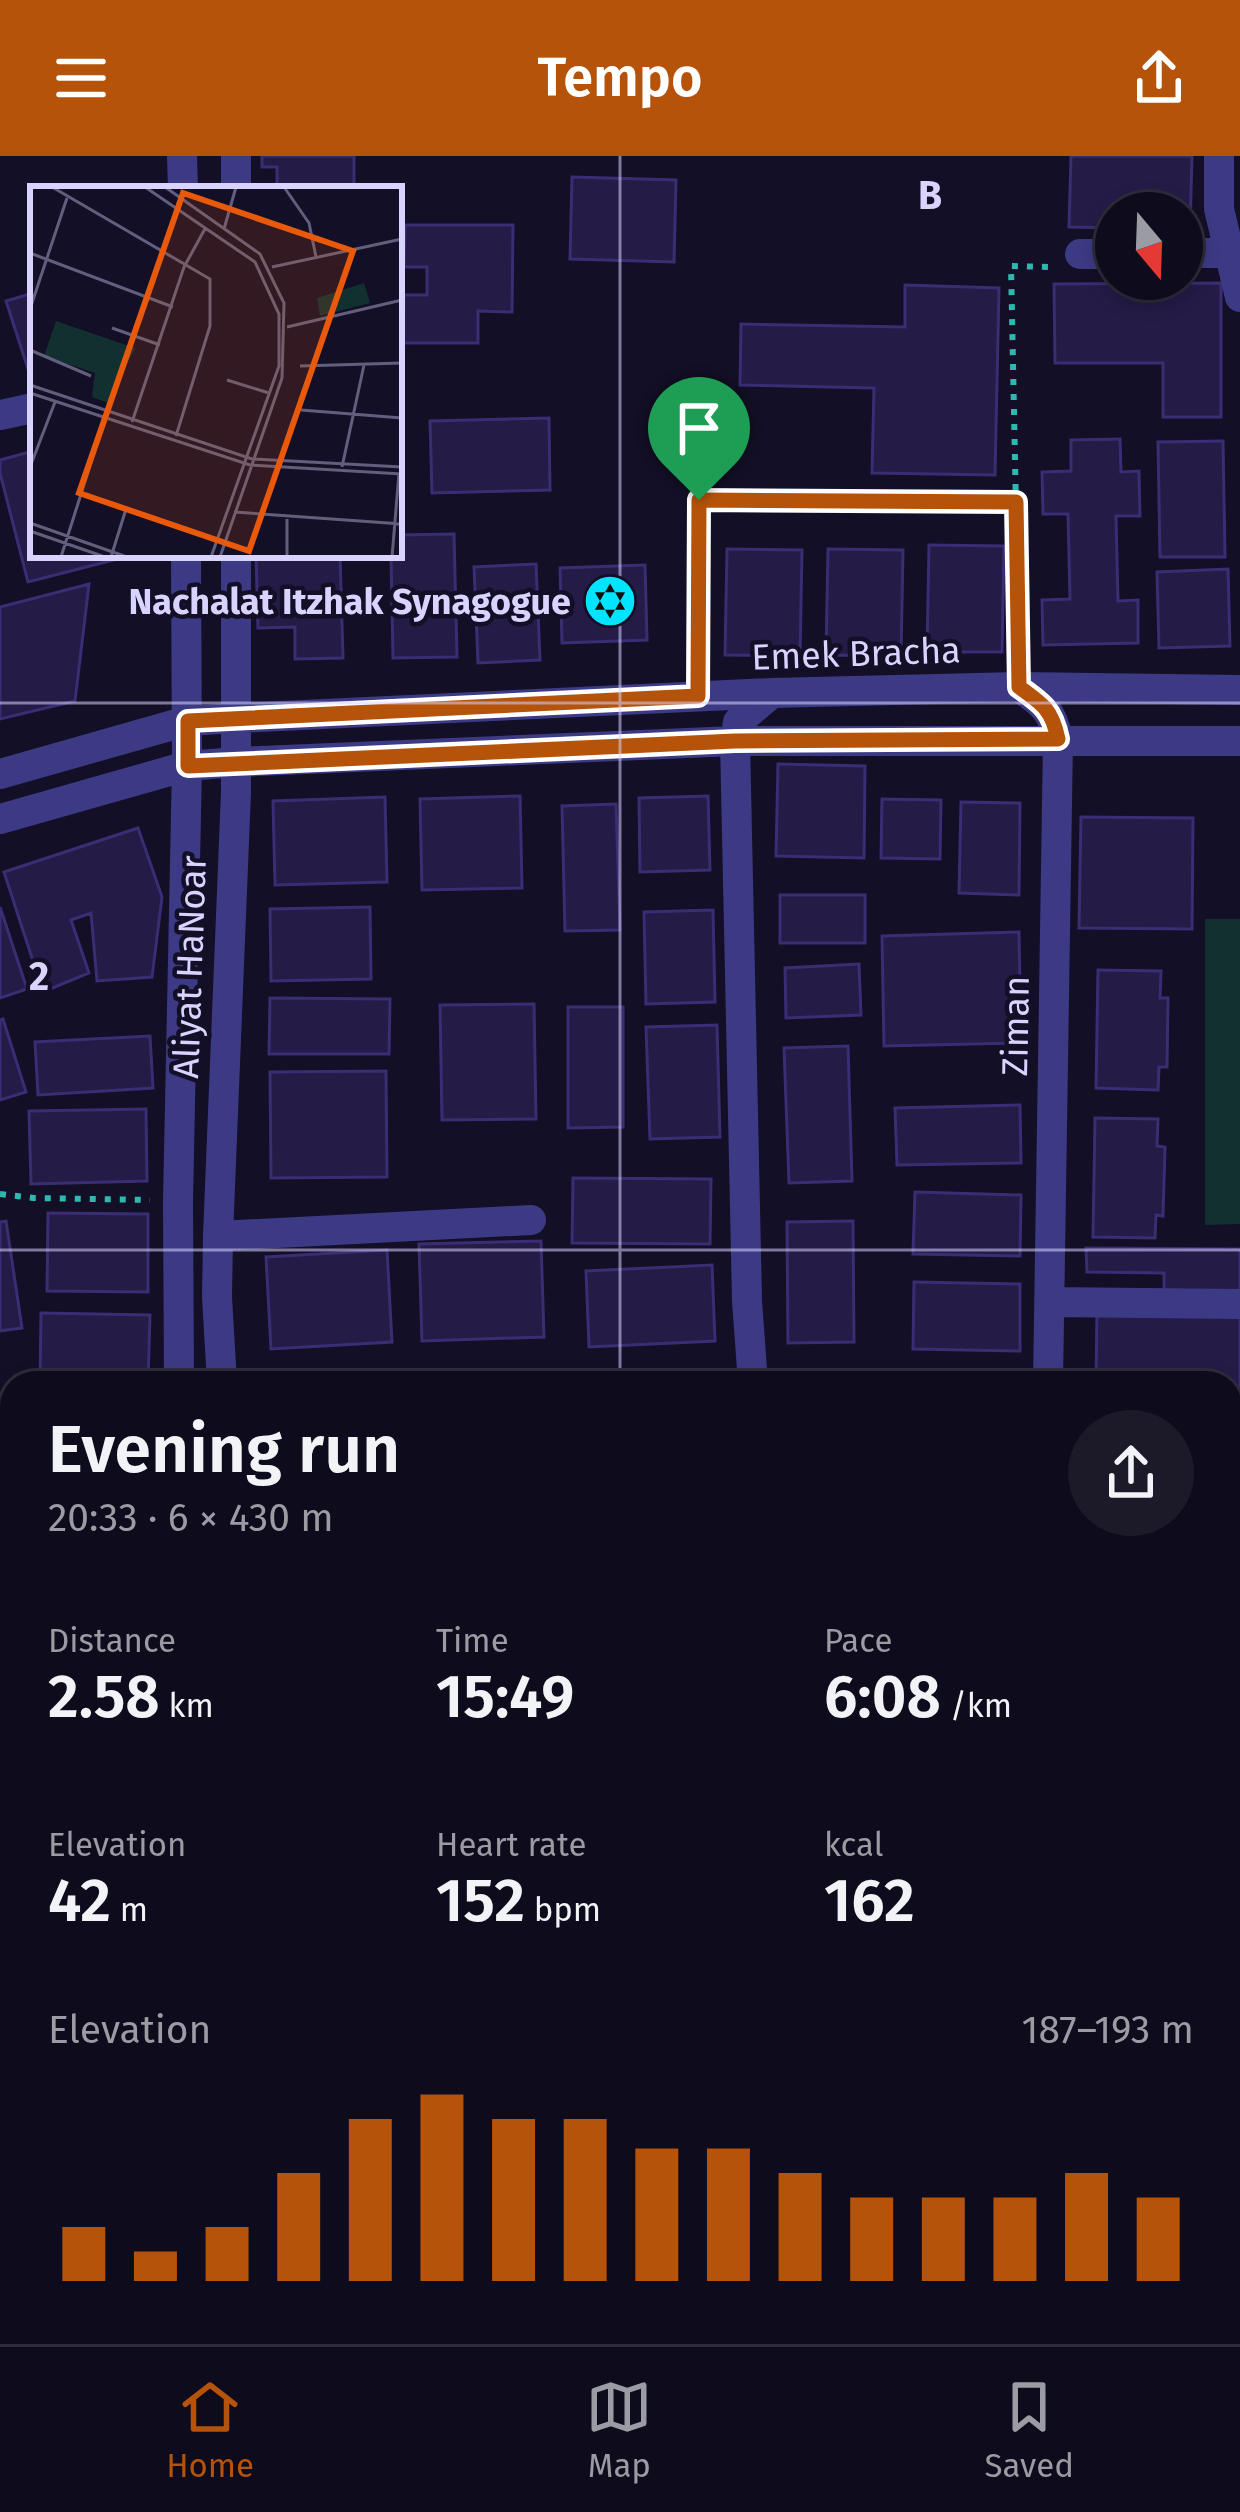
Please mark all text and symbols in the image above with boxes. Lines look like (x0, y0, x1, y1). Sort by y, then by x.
icon: menu (48, 45, 114, 111)
icon: share (1126, 45, 1192, 111)
text: Tempo (537, 46, 703, 110)
text: B (918, 173, 942, 219)
inset map (30, 186, 402, 558)
north arrow (1095, 192, 1203, 300)
map controls (1095, 192, 1203, 300)
pin (648, 377, 750, 500)
icon: arrive (666, 395, 732, 461)
synagogue icon: Nachalat Itzhak Synagogue (582, 573, 638, 629)
place label: Nachalat Itzhak Synagogue (128, 580, 571, 624)
street label: Emek Bracha (751, 628, 961, 680)
street label: Aliyat HaNoar (164, 855, 216, 1079)
text: 2 (29, 954, 49, 1000)
street label: Ziman (993, 975, 1039, 1077)
text: Evening run (48, 1410, 400, 1489)
button: share (1068, 1410, 1194, 1536)
text: 20:33 · 6 × 430 m (48, 1495, 334, 1541)
text: Distance (48, 1621, 176, 1661)
text: Time (436, 1621, 509, 1661)
text: Pace (824, 1621, 892, 1661)
text: 2.58 (48, 1661, 160, 1733)
text: 15:49 (436, 1661, 574, 1733)
text: 6:08 (824, 1661, 941, 1733)
text: km (160, 1686, 214, 1726)
text: /km (941, 1686, 1012, 1726)
text: Elevation (48, 1825, 186, 1865)
text: Heart rate (436, 1825, 586, 1865)
text: kcal (824, 1825, 883, 1865)
text: 42 (48, 1865, 111, 1937)
text: 152 (436, 1865, 525, 1937)
text: 162 (824, 1865, 915, 1937)
text: m (111, 1890, 148, 1930)
text: bpm (525, 1890, 601, 1930)
text: Elevation (48, 2007, 211, 2053)
text: 187–193 m (1022, 2007, 1194, 2053)
tab: Home (166, 2374, 254, 2486)
tab: Map (586, 2374, 652, 2486)
tab: Saved (985, 2374, 1074, 2486)

